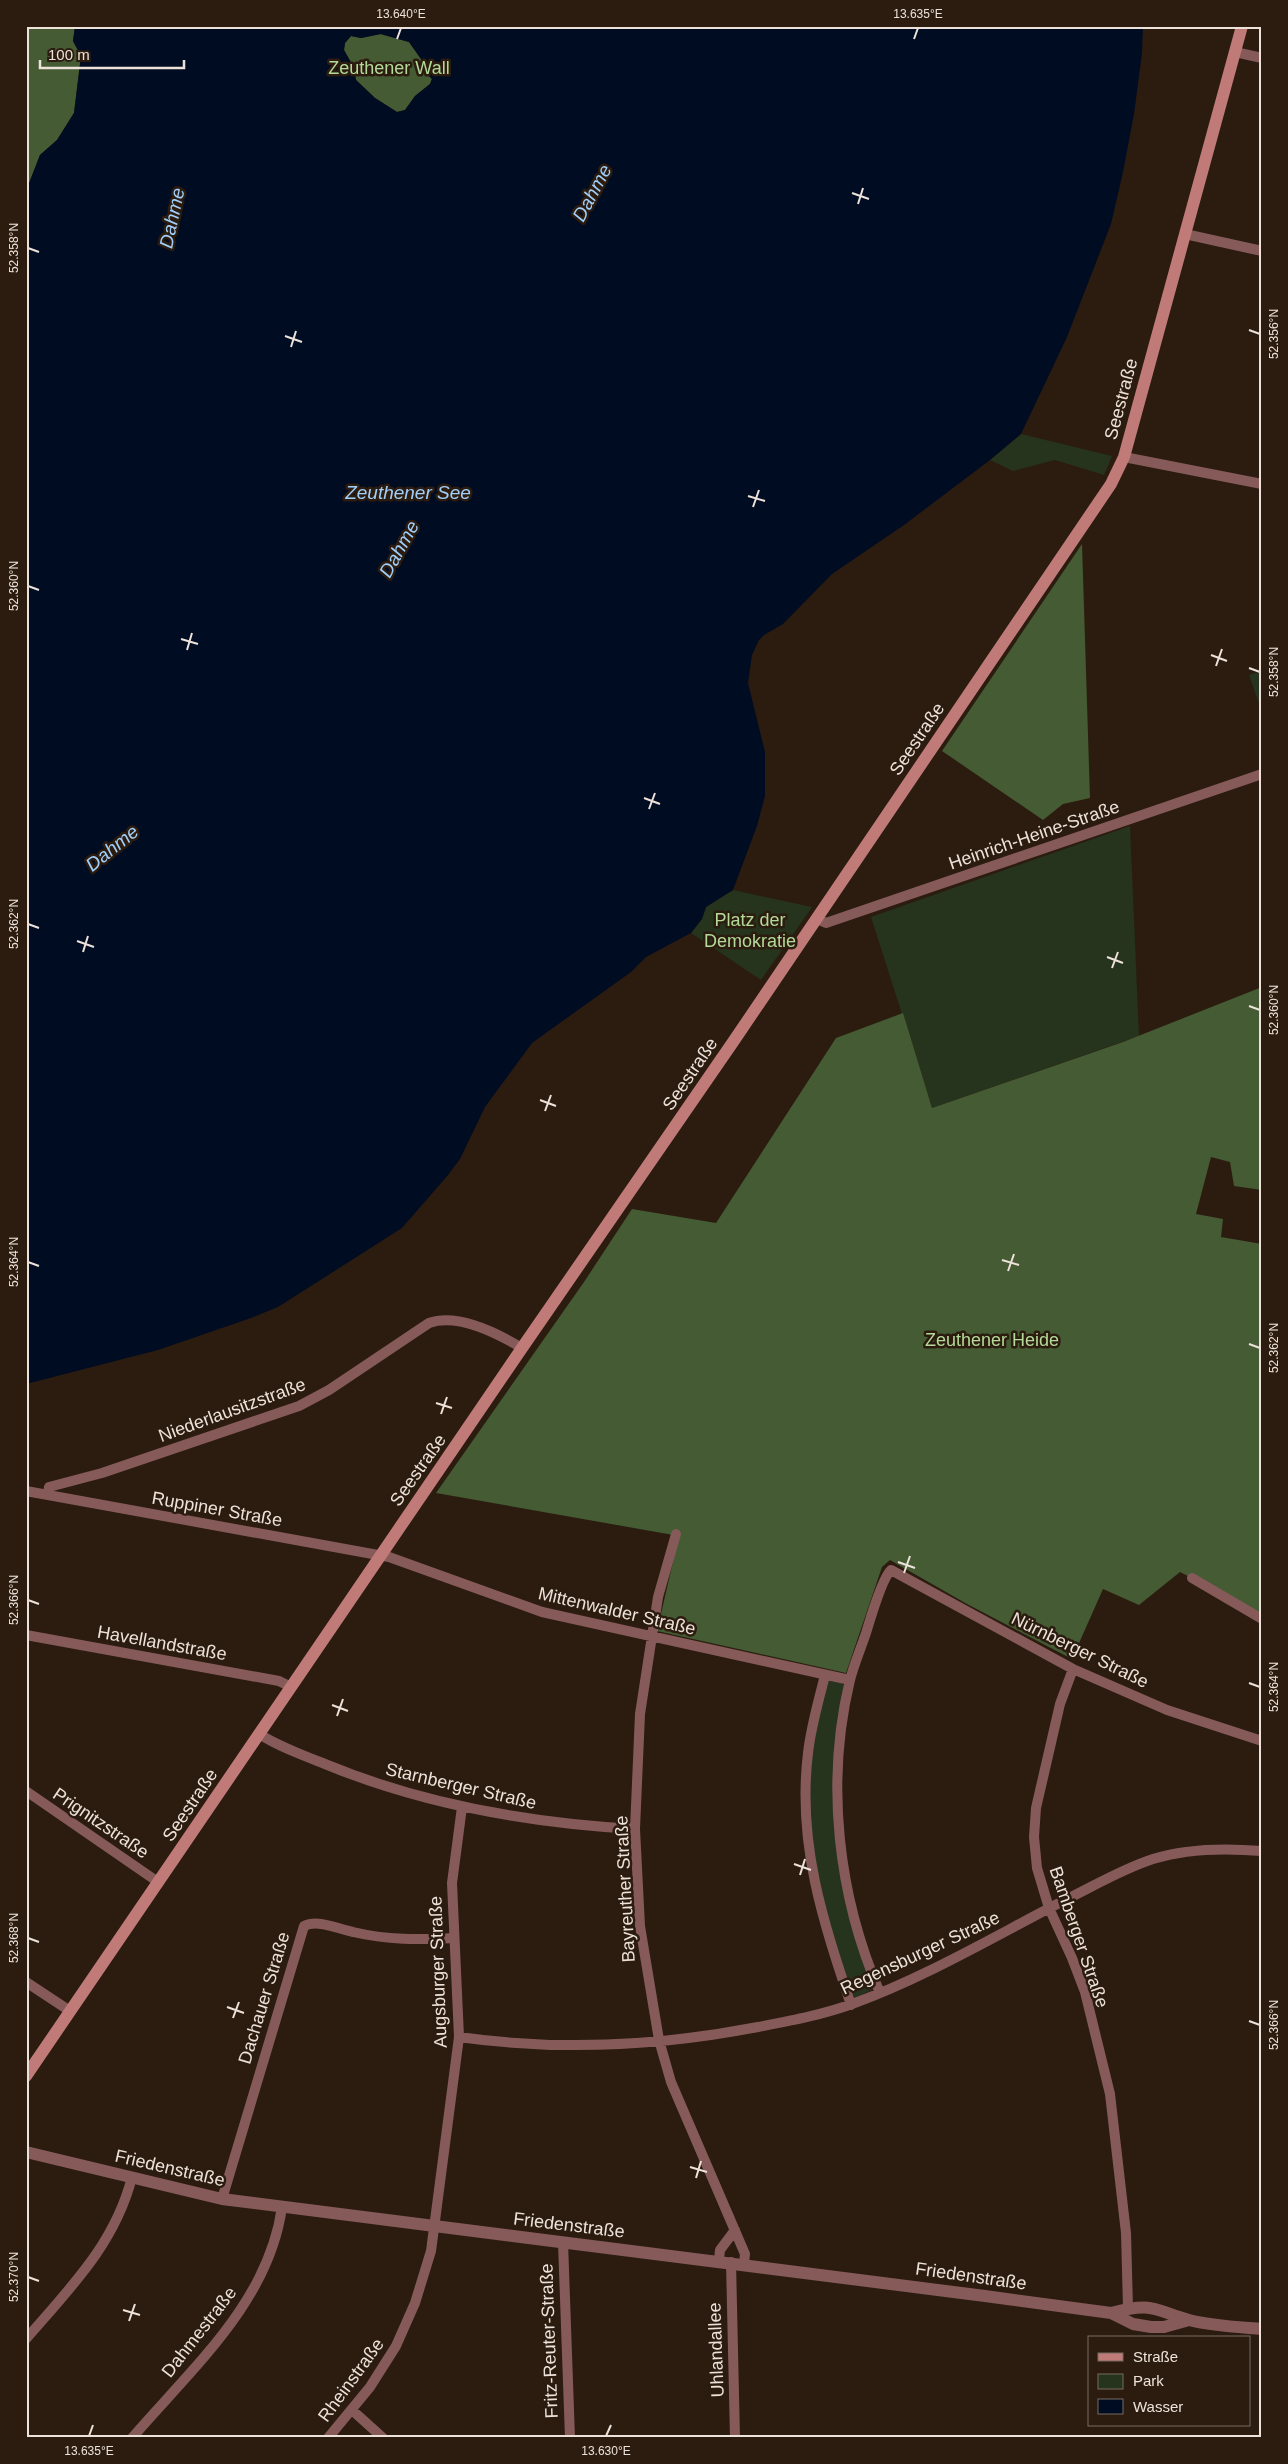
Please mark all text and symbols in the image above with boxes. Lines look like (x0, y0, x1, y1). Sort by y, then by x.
text: 13.640°E (376, 7, 426, 21)
text: 13.635°E (893, 7, 943, 21)
scale bar (40, 38, 184, 70)
text: 100 m (48, 46, 90, 63)
park label: Zeuthener Wall (328, 58, 450, 78)
water label: Dahme (568, 161, 616, 225)
water label: Dahme (155, 186, 189, 250)
text: 52.358°N (7, 223, 21, 273)
text: 52.356°N (1267, 309, 1281, 359)
street label: Seestraße (1101, 356, 1141, 442)
water label: Zeuthener See (344, 482, 471, 503)
water label: Dahme (375, 517, 423, 581)
text: 52.360°N (7, 561, 21, 611)
text: 52.358°N (1267, 647, 1281, 697)
street label: Seestraße (885, 699, 949, 779)
street label: Heinrich-Heine-Straße (946, 796, 1122, 874)
water label: Dahme (82, 821, 142, 875)
text: 52.362°N (7, 899, 21, 949)
park label: Platz der Demokratie (704, 910, 796, 951)
text: 52.360°N (1267, 985, 1281, 1035)
street label: Seestraße (658, 1034, 722, 1114)
text: 52.364°N (7, 1237, 21, 1287)
text: 52.362°N (1267, 1323, 1281, 1373)
park label: Zeuthener Heide (925, 1330, 1059, 1350)
street label: Niederlausitzstraße (156, 1374, 308, 1446)
street label: Seestraße (386, 1430, 450, 1510)
street label: Ruppiner Straße (150, 1488, 284, 1530)
text: 52.366°N (7, 1575, 21, 1625)
street label: Mittenwalder Straße (536, 1583, 698, 1639)
street label: Nürnberger Straße (1008, 1608, 1152, 1692)
street label: Havellandstraße (96, 1622, 228, 1664)
text: 52.364°N (1267, 1662, 1281, 1712)
street label: Starnberger Straße (384, 1759, 538, 1813)
street label: Seestraße (158, 1765, 222, 1845)
street label: Prignitzstraße (49, 1784, 153, 1862)
street label: Bayreuther Straße (611, 1815, 639, 1963)
street label: Bamberger Straße (1045, 1864, 1113, 2010)
street label: Augsburger Straße (425, 1896, 451, 2048)
street label: Regensburger Straße (837, 1907, 1003, 1999)
text: 52.368°N (7, 1913, 21, 1963)
street label: Dachauer Straße (234, 1930, 294, 2066)
text: 52.366°N (1267, 2000, 1281, 2050)
street label: Friedenstraße (113, 2146, 227, 2190)
street label: Friedenstraße (512, 2208, 626, 2242)
text: 52.370°N (7, 2252, 21, 2302)
street label: Friedenstraße (914, 2258, 1028, 2294)
street label: Fritz-Reuter-Straße (536, 2263, 562, 2419)
street label: Dahmestraße (158, 2283, 240, 2381)
street label: Uhlandallee (704, 2302, 728, 2398)
street label: Rheinstraße (314, 2334, 388, 2426)
legend (1088, 2336, 1250, 2426)
text: Straße (1133, 2348, 1178, 2365)
text: Park (1133, 2372, 1164, 2389)
text: Wasser (1133, 2398, 1183, 2415)
text: 13.635°E (64, 2444, 114, 2458)
text: 13.630°E (581, 2444, 631, 2458)

